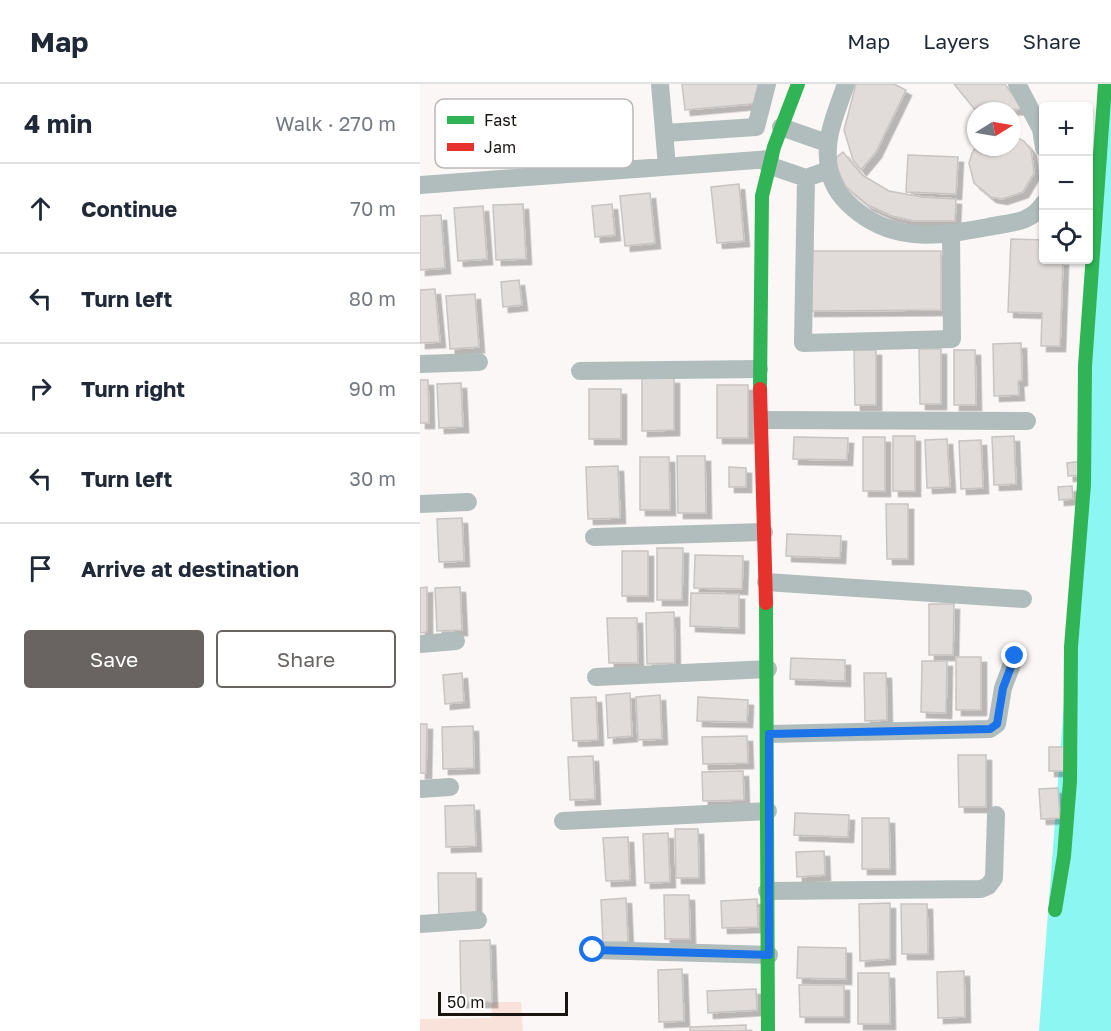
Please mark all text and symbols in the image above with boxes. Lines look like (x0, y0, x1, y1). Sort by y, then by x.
text: Map (30, 25, 88, 58)
text: Map (847, 28, 890, 54)
text: Layers (923, 28, 990, 54)
text: Share (1023, 28, 1081, 54)
legend (435, 99, 633, 168)
north arrow (967, 102, 1021, 156)
map controls (1039, 102, 1093, 264)
button: + (1039, 102, 1093, 156)
text: 4 min (24, 108, 92, 139)
text: Fast (484, 110, 517, 130)
text: Walk · 270 m (275, 111, 396, 135)
text: Jam (484, 137, 516, 157)
button: − (1039, 156, 1093, 210)
icon: ahead (24, 192, 57, 225)
text: Continue (81, 195, 177, 222)
text: 70 m (350, 196, 396, 220)
button: locate (1039, 210, 1093, 264)
icon: left (24, 282, 57, 315)
text: Turn left (81, 285, 172, 312)
text: 80 m (349, 286, 396, 310)
icon: right (24, 372, 57, 405)
text: Turn right (81, 375, 185, 402)
text: 90 m (349, 376, 396, 400)
icon: left (24, 462, 57, 495)
text: Turn left (81, 465, 172, 492)
text: 30 m (349, 466, 396, 490)
icon: arrive (24, 552, 57, 585)
text: Arrive at destination (81, 555, 299, 582)
button: Save (24, 630, 204, 688)
button: Share (216, 630, 396, 688)
route end (1001, 642, 1027, 668)
route start (579, 936, 605, 962)
scale bar (438, 989, 568, 1016)
text: 50 m (447, 992, 484, 1012)

